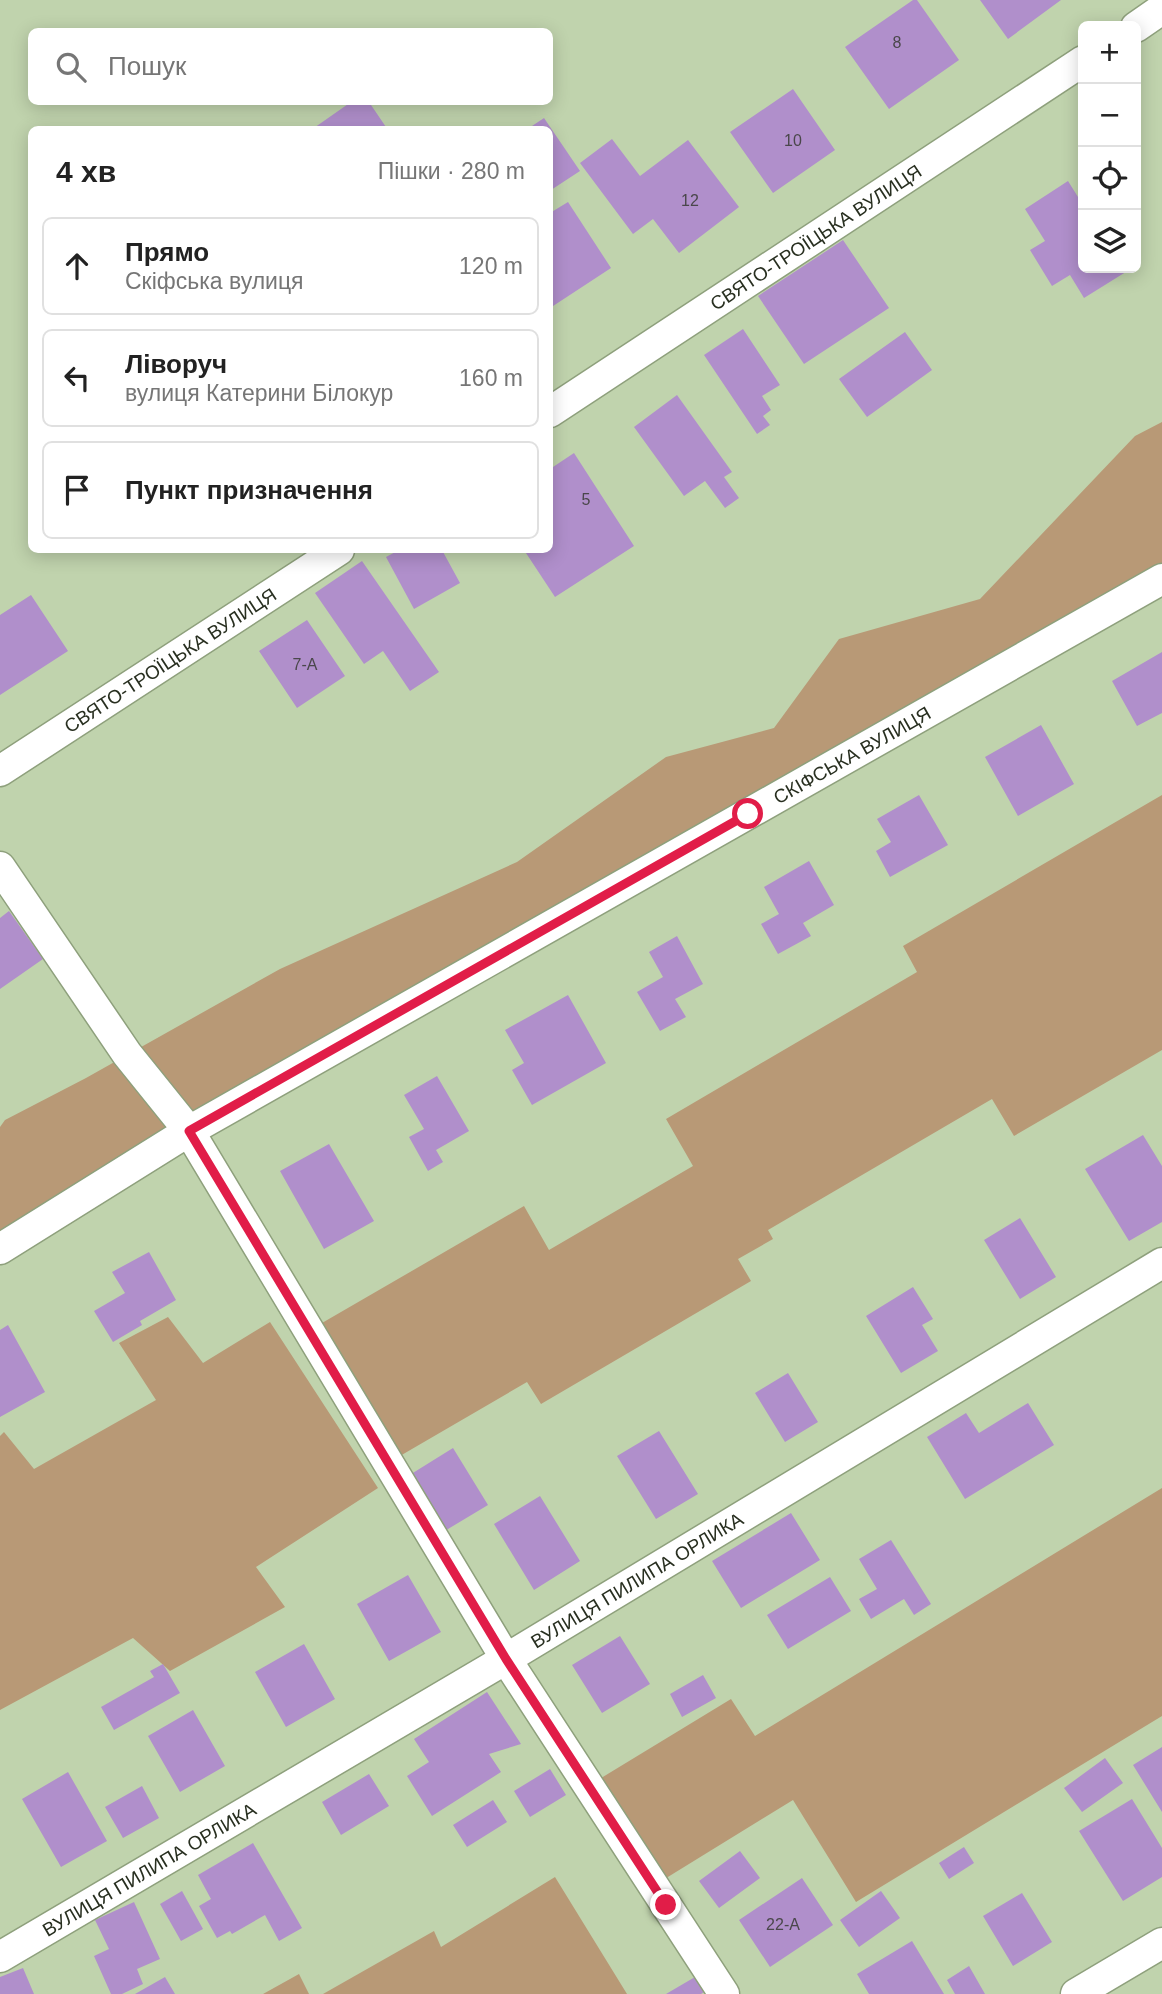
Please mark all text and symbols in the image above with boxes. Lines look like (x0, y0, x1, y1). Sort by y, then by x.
map controls (1078, 21, 1141, 273)
button: + (1078, 21, 1141, 84)
search box (28, 28, 553, 105)
house number: 8 (893, 34, 902, 51)
icon: search (52, 48, 90, 86)
text: Пошук (108, 51, 186, 81)
button: − (1078, 84, 1141, 147)
house number: 10 (784, 132, 802, 149)
button: locate (1078, 147, 1141, 210)
text: 4 хв (56, 155, 116, 188)
text: Пішки · 280 m (378, 158, 525, 184)
street label: СВЯТО-ТРОЇЦЬКА ВУЛИЦЯ (706, 160, 925, 315)
house number: 12 (681, 192, 699, 209)
button: layers (1078, 210, 1141, 273)
text: Прямо (125, 237, 209, 267)
icon: ahead (58, 247, 96, 285)
text: 120 m (459, 253, 523, 279)
text: Скіфська вулиця (125, 268, 304, 294)
text: Ліворуч (125, 349, 227, 379)
icon: left (58, 359, 96, 397)
text: 160 m (459, 365, 523, 391)
text: вулиця Катерини Білокур (125, 380, 393, 406)
icon: arrive (58, 471, 96, 509)
text: Пункт призначення (125, 475, 373, 505)
house number: 5 (582, 491, 591, 508)
street label: СВЯТО-ТРОЇЦЬКА ВУЛИЦЯ (61, 584, 280, 737)
house number: 7-А (293, 656, 318, 673)
street label: СКІФСЬКА ВУЛИЦЯ (770, 702, 934, 808)
route start (732, 798, 763, 829)
street label: ВУЛИЦЯ ПИЛИПА ОРЛИКА (527, 1508, 747, 1653)
street label: ВУЛИЦЯ ПИЛИПА ОРЛИКА (39, 1799, 260, 1941)
route end (650, 1889, 681, 1920)
house number: 22-А (766, 1916, 800, 1933)

